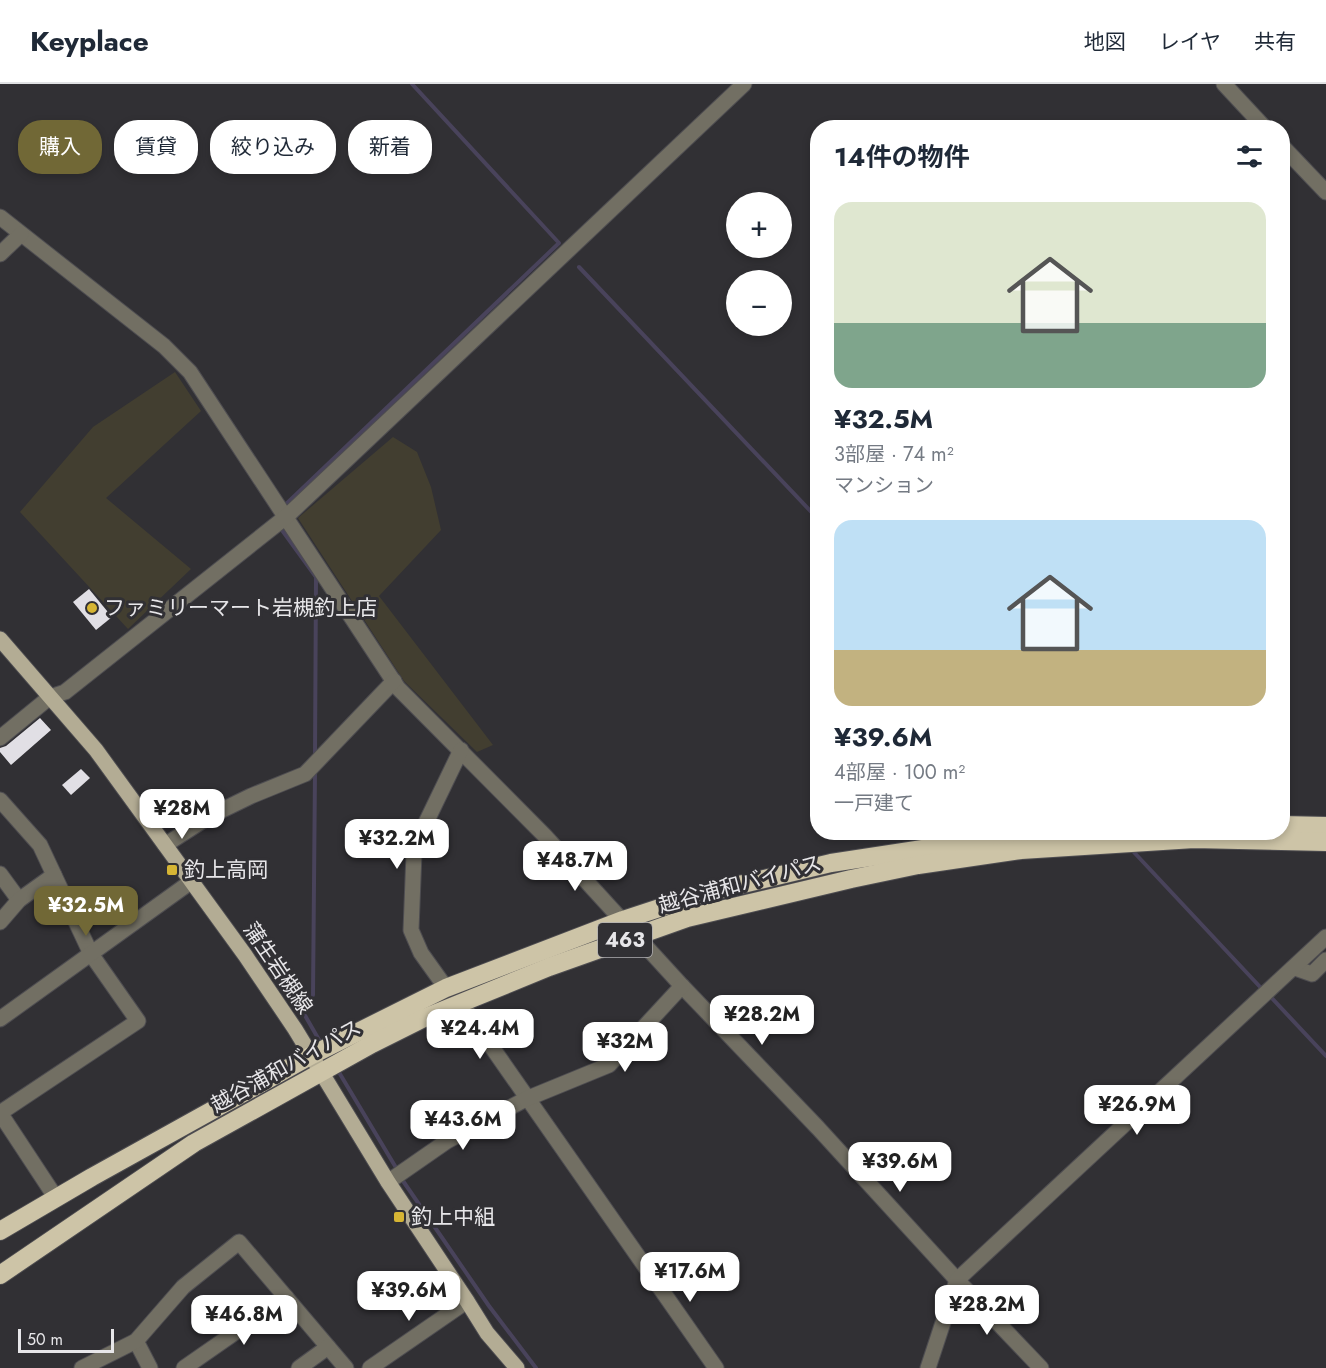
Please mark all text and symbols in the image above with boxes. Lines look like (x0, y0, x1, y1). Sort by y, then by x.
text: Keyplace (30, 21, 149, 62)
text: 地図 (1084, 27, 1126, 57)
text: レイヤ (1159, 27, 1221, 57)
text: 共有 (1254, 27, 1296, 57)
chip: 購入 (18, 120, 102, 174)
chip: 賃貸 (114, 120, 198, 174)
chip: 絞り込み (210, 120, 336, 174)
chip: 新着 (348, 120, 432, 174)
text: 14件の物件 (834, 138, 969, 176)
icon: filters (1233, 140, 1266, 173)
map controls (726, 192, 792, 336)
button: + (726, 192, 792, 258)
icon: home (996, 241, 1104, 349)
button: − (726, 270, 792, 336)
text: ¥32.5M (834, 400, 933, 438)
text: 3部屋 · 74 m² (834, 440, 954, 469)
text: マンション (834, 471, 934, 500)
icon: home (996, 559, 1104, 667)
place label: ファミリーマート岩槻釣上店 (104, 593, 377, 623)
marker: ファミリーマート岩槻釣上店 (85, 601, 99, 615)
text: ¥39.6M (834, 718, 932, 756)
text: 4部屋 · 100 m² (834, 758, 965, 787)
pin: ¥28M (146, 789, 218, 840)
text: 一戸建て (834, 789, 914, 818)
text: ¥28M (154, 794, 210, 823)
pin: ¥32.2M (348, 819, 446, 870)
text: ¥32.2M (359, 824, 435, 853)
pin: ¥48.7M (526, 841, 624, 892)
text: ¥48.7M (537, 846, 613, 875)
street label: 越谷浦和バイパス (655, 848, 825, 920)
place label: 釣上高岡 (184, 855, 268, 885)
marker: 釣上高岡 (165, 863, 179, 877)
pin: ¥32.5M (37, 886, 135, 937)
text: ¥32.5M (48, 891, 124, 920)
street label: 蒲生岩槻線 (236, 916, 320, 1020)
road number: 463 (598, 923, 652, 957)
pin: ¥28.2M (713, 995, 811, 1046)
text: ¥28.2M (724, 1000, 800, 1029)
pin: ¥24.4M (431, 1009, 529, 1060)
street label: 越谷浦和バイパス (205, 1012, 367, 1120)
text: ¥24.4M (441, 1014, 519, 1043)
pin: ¥32M (589, 1022, 661, 1073)
text: ¥32M (597, 1027, 653, 1056)
pin: ¥26.9M (1088, 1085, 1186, 1136)
text: ¥26.9M (1098, 1090, 1176, 1119)
pin: ¥43.6M (414, 1100, 512, 1151)
text: ¥43.6M (424, 1105, 502, 1134)
pin: ¥39.6M (851, 1142, 949, 1193)
text: ¥39.6M (862, 1147, 938, 1176)
place label: 釣上中組 (411, 1202, 495, 1232)
marker: 釣上中組 (392, 1210, 406, 1224)
pin: ¥17.6M (641, 1252, 739, 1303)
text: ¥17.6M (654, 1257, 726, 1286)
pin: ¥39.6M (360, 1271, 458, 1322)
text: ¥39.6M (371, 1276, 447, 1305)
pin: ¥28.2M (938, 1285, 1036, 1336)
text: ¥28.2M (949, 1290, 1025, 1319)
pin: ¥46.8M (195, 1295, 293, 1346)
text: ¥46.8M (205, 1300, 283, 1329)
scale bar (18, 1326, 114, 1354)
text: 50 m (27, 1328, 63, 1351)

